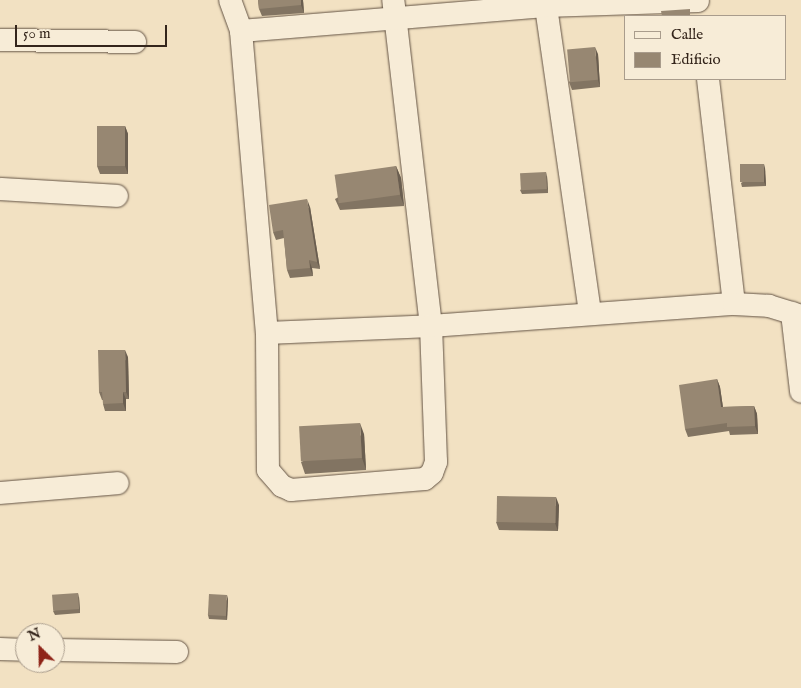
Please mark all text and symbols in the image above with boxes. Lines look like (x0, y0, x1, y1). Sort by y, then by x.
scale bar (18, 15, 170, 47)
legend (624, 15, 786, 80)
text: 50 m (23, 24, 51, 43)
text: Calle (671, 25, 703, 44)
text: Edificio (671, 50, 721, 69)
north arrow (15, 623, 65, 673)
text: N (25, 624, 44, 646)

